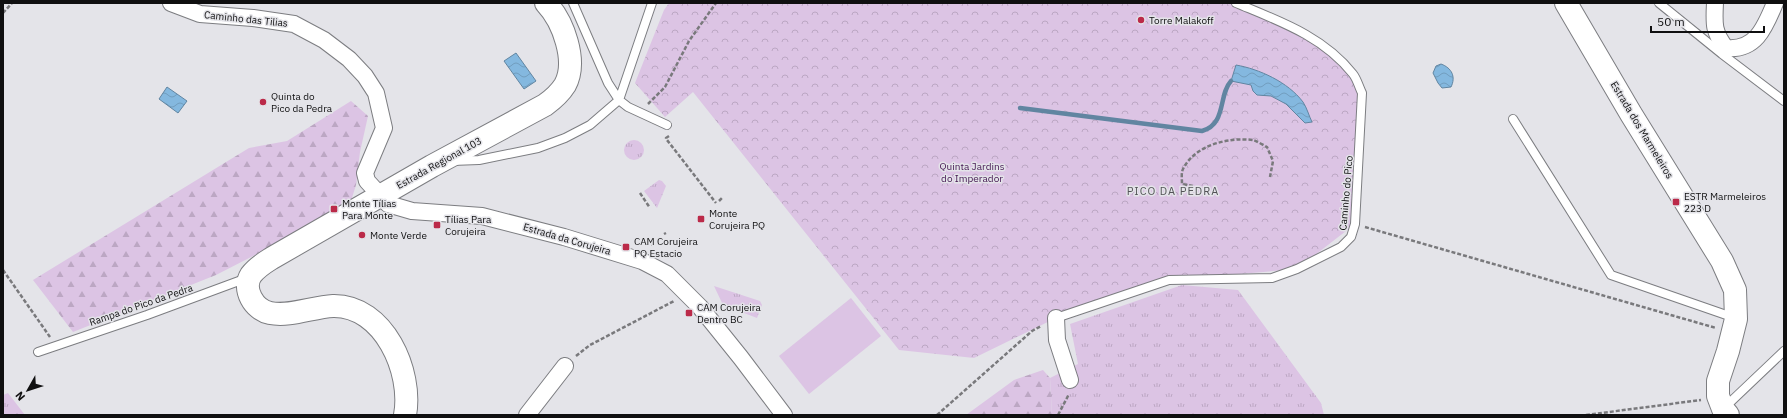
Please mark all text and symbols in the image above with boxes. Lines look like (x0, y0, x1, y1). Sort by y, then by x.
street label: Caminho das Tilias (203, 8, 289, 30)
scale bar (1651, 8, 1764, 34)
place label: Torre Malakoff (1149, 14, 1214, 27)
text: 50 m (1657, 14, 1685, 29)
marker: Torre Malakoff (1136, 15, 1146, 25)
street label: Estrada dos Marmeleiros (1608, 79, 1676, 181)
place label: Quinta do Pico da Pedra (271, 90, 333, 115)
marker: Quinta do Pico da Pedra (258, 97, 268, 107)
street label: Estrada Regional 103 (394, 134, 484, 192)
street label: Caminho do Pico (1336, 155, 1356, 231)
park label: Quinta Jardins do Imperador (939, 160, 1005, 185)
district label: PICO DA PEDRA (1127, 184, 1219, 198)
place label: ESTR Marmeleiros 223 D (1684, 190, 1766, 215)
place label: Monte Tílias Para Monte (342, 197, 396, 222)
marker: ESTR Marmeleiros 223 D (1671, 197, 1681, 207)
marker: Monte Tílias Para Monte (329, 204, 339, 214)
place label: Monte Corujeira PQ (709, 207, 765, 232)
place label: Tílias Para Corujeira (445, 213, 492, 238)
marker: Monte Corujeira PQ (696, 214, 706, 224)
marker: Tílias Para Corujeira (432, 220, 442, 230)
street label: Estrada da Corujeira (522, 220, 613, 258)
place label: Monte Verde (370, 229, 427, 242)
marker: Monte Verde (357, 230, 367, 240)
place label: CAM Corujeira PQ Estacio (634, 235, 698, 260)
marker: CAM Corujeira PQ Estacio (621, 242, 631, 252)
street label: Rampa do Pico da Pedra (87, 281, 195, 329)
place label: CAM Corujeira Dentro BC (697, 301, 761, 326)
marker: CAM Corujeira Dentro BC (684, 308, 694, 318)
north arrow (8, 370, 48, 410)
text: N (12, 389, 28, 404)

